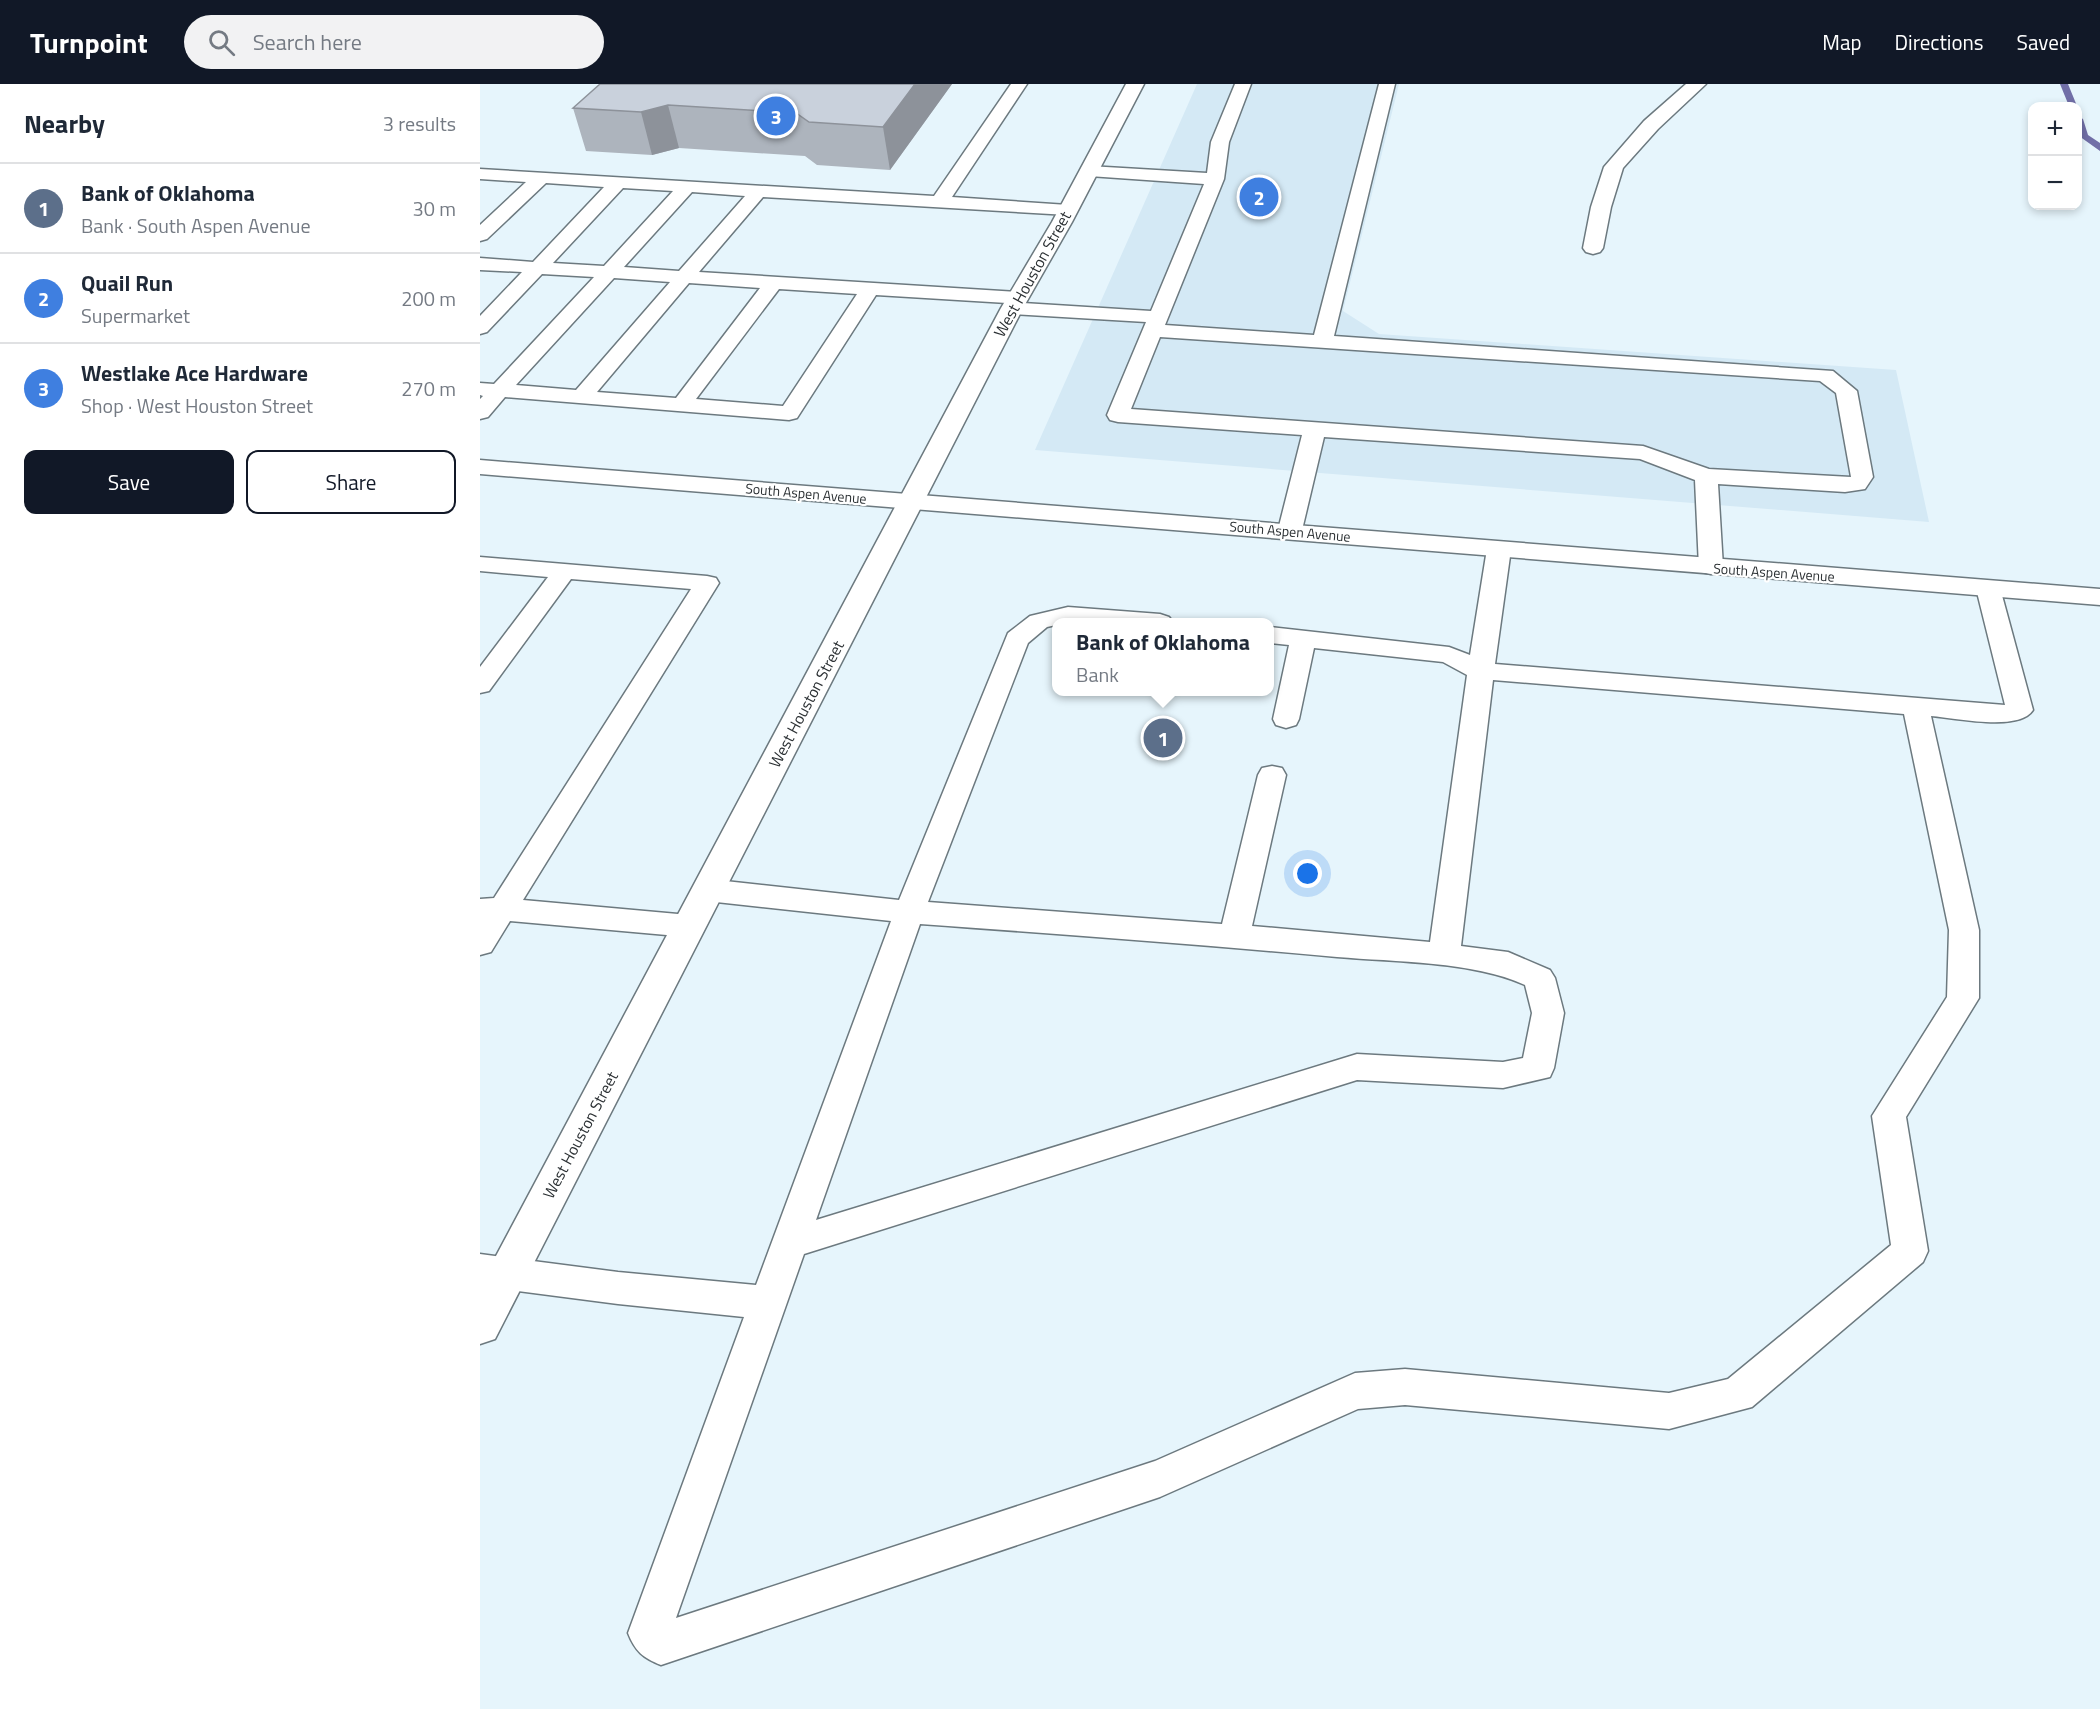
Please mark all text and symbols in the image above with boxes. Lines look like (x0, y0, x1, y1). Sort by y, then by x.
search box (184, 15, 604, 69)
text: Turnpoint (30, 21, 148, 64)
text: Search here (253, 25, 362, 59)
icon: search (205, 26, 238, 59)
text: Map (1822, 26, 1862, 58)
text: Directions (1895, 26, 1984, 58)
text: Saved (2017, 26, 2070, 58)
pin: 3 (756, 93, 796, 138)
map controls (2028, 102, 2082, 210)
button: + (2028, 102, 2082, 156)
text: Nearby (24, 104, 105, 143)
text: 3 results (383, 108, 456, 139)
button: − (2028, 156, 2082, 210)
pin: 2 (1240, 174, 1278, 220)
text: Bank of Oklahoma (81, 176, 255, 210)
text: 1 (38, 193, 49, 224)
text: 30 m (412, 193, 456, 224)
street label: West Houston Street (987, 206, 1077, 341)
text: Bank · South Aspen Avenue (81, 210, 311, 241)
text: Quail Run (81, 266, 173, 300)
text: 2 (38, 283, 49, 314)
text: 200 m (401, 283, 456, 314)
text: Supermarket (81, 300, 190, 331)
text: Westlake Ace Hardware (81, 356, 308, 390)
text: 3 (38, 373, 49, 404)
text: 270 m (401, 373, 456, 404)
text: Shop · West Houston Street (81, 390, 313, 421)
button: Save (24, 450, 234, 514)
button: Share (246, 450, 456, 514)
street label: South Aspen Avenue (745, 477, 867, 509)
street label: South Aspen Avenue (1229, 515, 1351, 547)
street label: South Aspen Avenue (1713, 557, 1835, 587)
popup (1052, 618, 1274, 696)
text: Bank of Oklahoma (1076, 625, 1250, 659)
street label: West Houston Street (762, 636, 850, 772)
text: Bank (1076, 659, 1119, 690)
pin: 1 (1144, 716, 1182, 760)
your location (1293, 859, 1322, 888)
street label: West Houston Street (536, 1067, 624, 1203)

